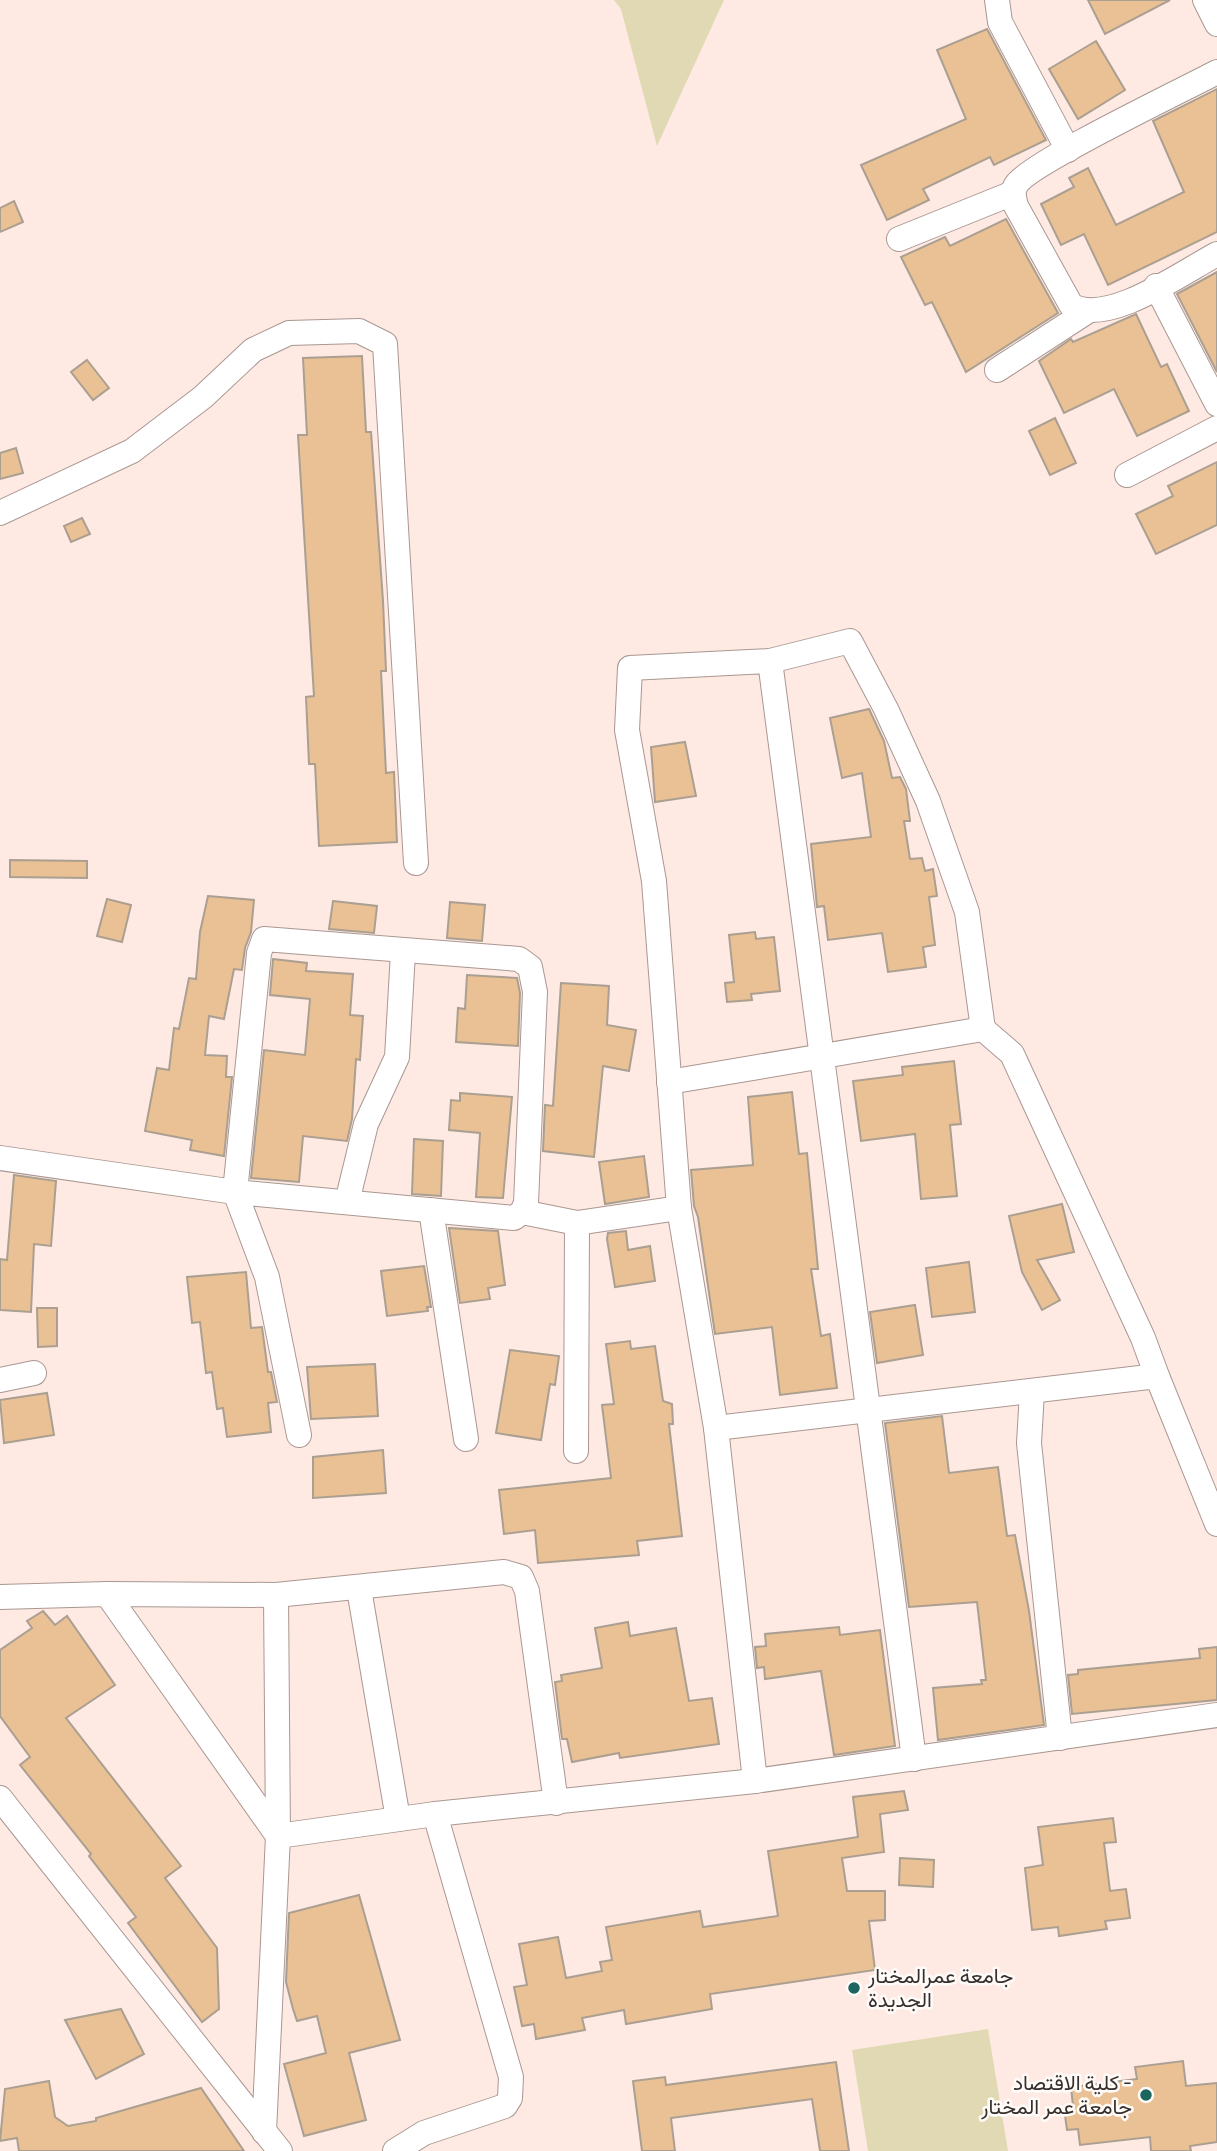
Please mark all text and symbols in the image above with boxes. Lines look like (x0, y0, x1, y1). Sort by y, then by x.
place label: جامعة عمرالمختار الجديدة (867, 1962, 1013, 2012)
marker: جامعة عمرالمختار الجديدة (846, 1980, 862, 1996)
place label: كلية الاقتصاد - جامعة عمر المختار (980, 2069, 1132, 2120)
marker: كلية الاقتصاد - جامعة عمر المختار (1138, 2087, 1154, 2103)

